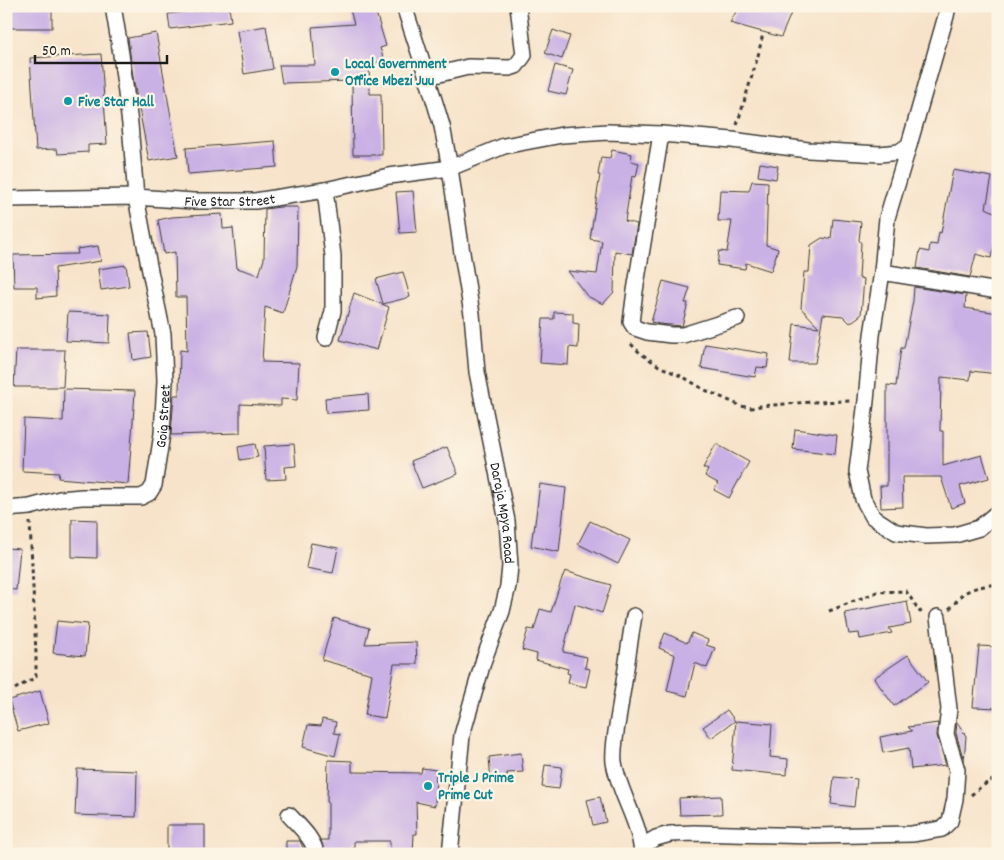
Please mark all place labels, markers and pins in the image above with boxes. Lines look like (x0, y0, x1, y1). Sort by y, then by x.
place label: Local Government Office Mbezi Juu (345, 54, 447, 93)
marker: Local Government Office Mbezi Juu (329, 66, 341, 78)
place label: Five Star Hall (78, 92, 154, 114)
marker: Five Star Hall (62, 95, 74, 107)
place label: Triple J Prime Prime Cut (438, 768, 514, 807)
marker: Triple J Prime Prime Cut (422, 780, 434, 792)

